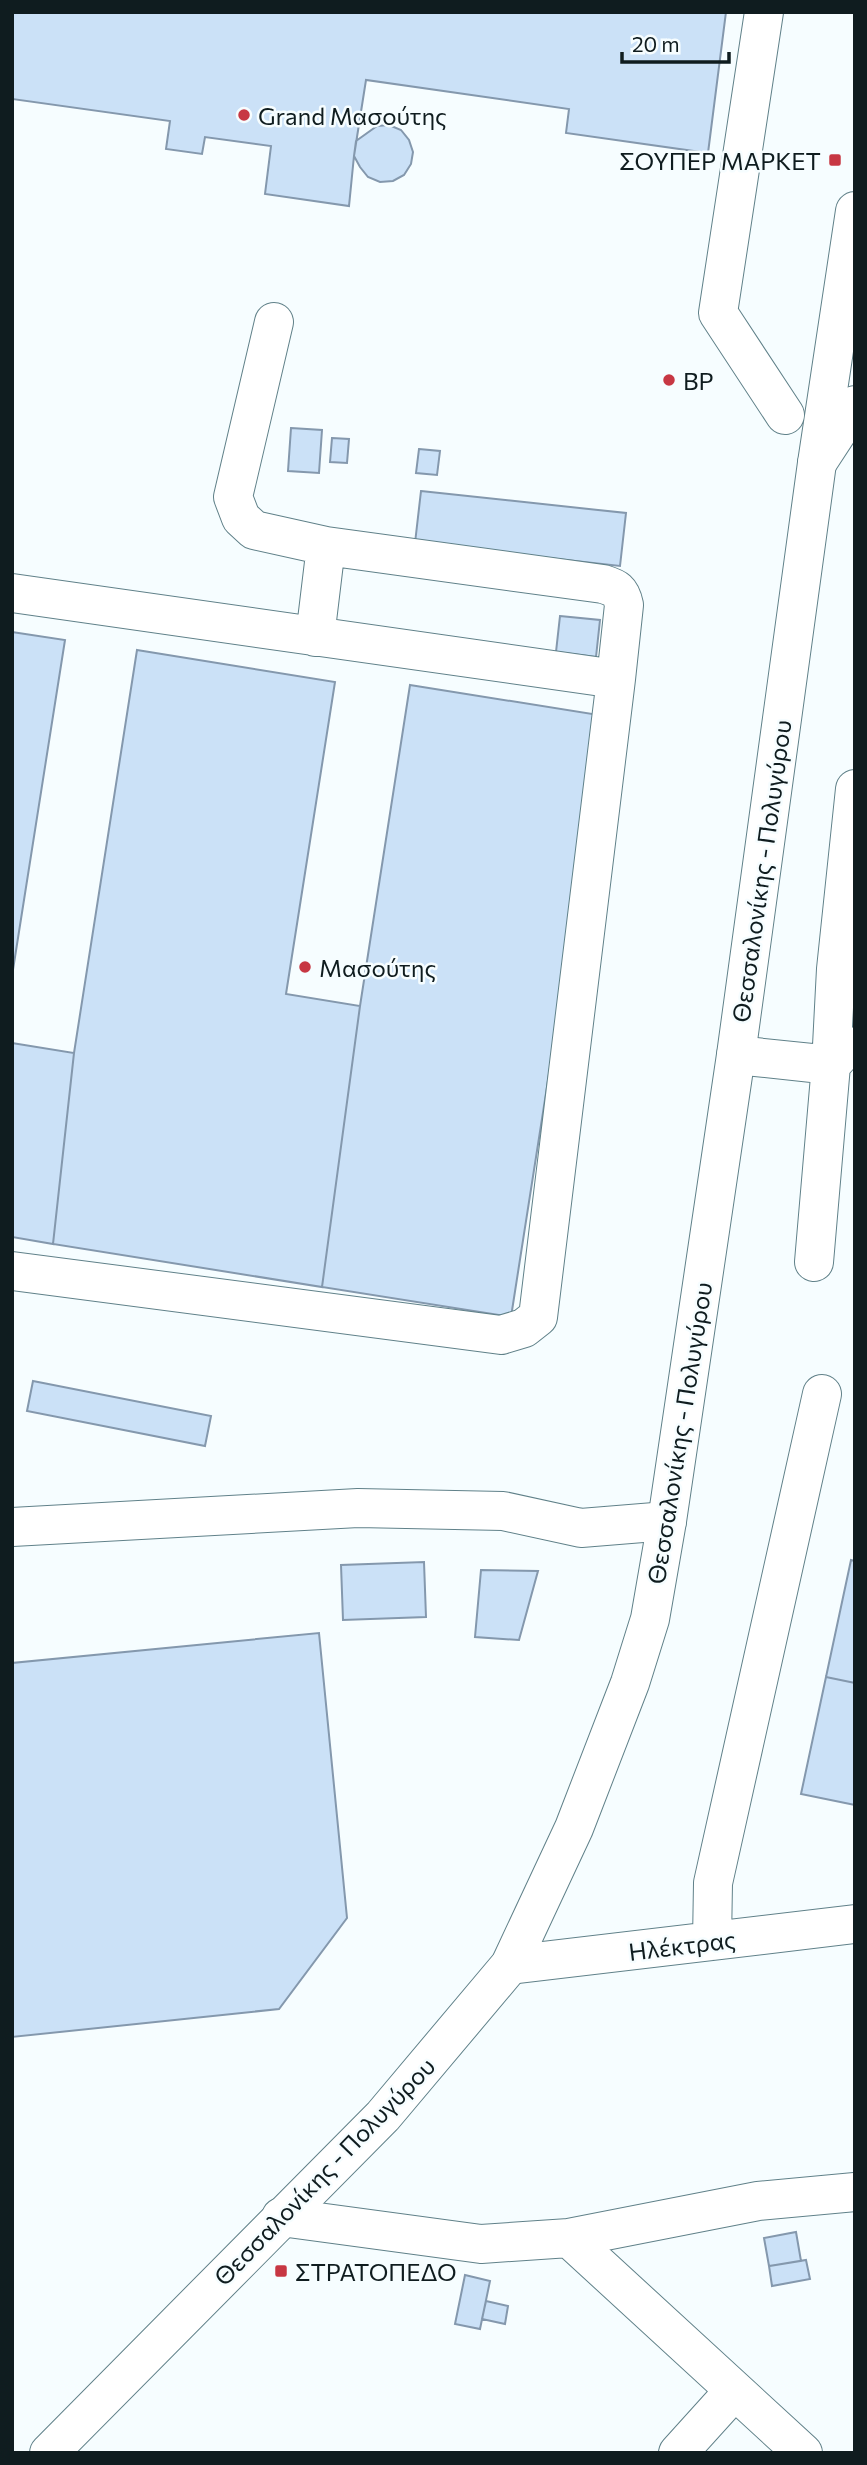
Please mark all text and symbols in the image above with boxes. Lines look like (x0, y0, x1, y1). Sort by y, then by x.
scale bar (622, 21, 729, 65)
text: 20 m (632, 31, 680, 56)
place label: Grand Μασούτης (258, 101, 447, 130)
marker: Grand Μασούτης (236, 107, 252, 123)
place label: ΣΟΥΠΕΡ ΜΑΡΚΕΤ (619, 146, 821, 175)
marker: ΣΟΥΠΕΡ ΜΑΡΚΕΤ (827, 152, 843, 168)
place label: BP (683, 366, 714, 395)
marker: BP (661, 372, 677, 388)
street label: Θεσσαλονίκης - Πολυγύρου (725, 718, 797, 1024)
place label: Μασούτης (319, 953, 436, 982)
marker: Μασούτης (297, 959, 313, 975)
street label: Θεσσαλονίκης - Πολυγύρου (641, 1280, 717, 1586)
street label: Ηλέκτρας (627, 1924, 737, 1966)
street label: Θεσσαλονίκης - Πολυγύρου (207, 2051, 441, 2291)
place label: ΣΤΡΑΤΟΠΕΔΟ (295, 2257, 457, 2286)
marker: ΣΤΡΑΤΟΠΕΔΟ (273, 2263, 289, 2279)

